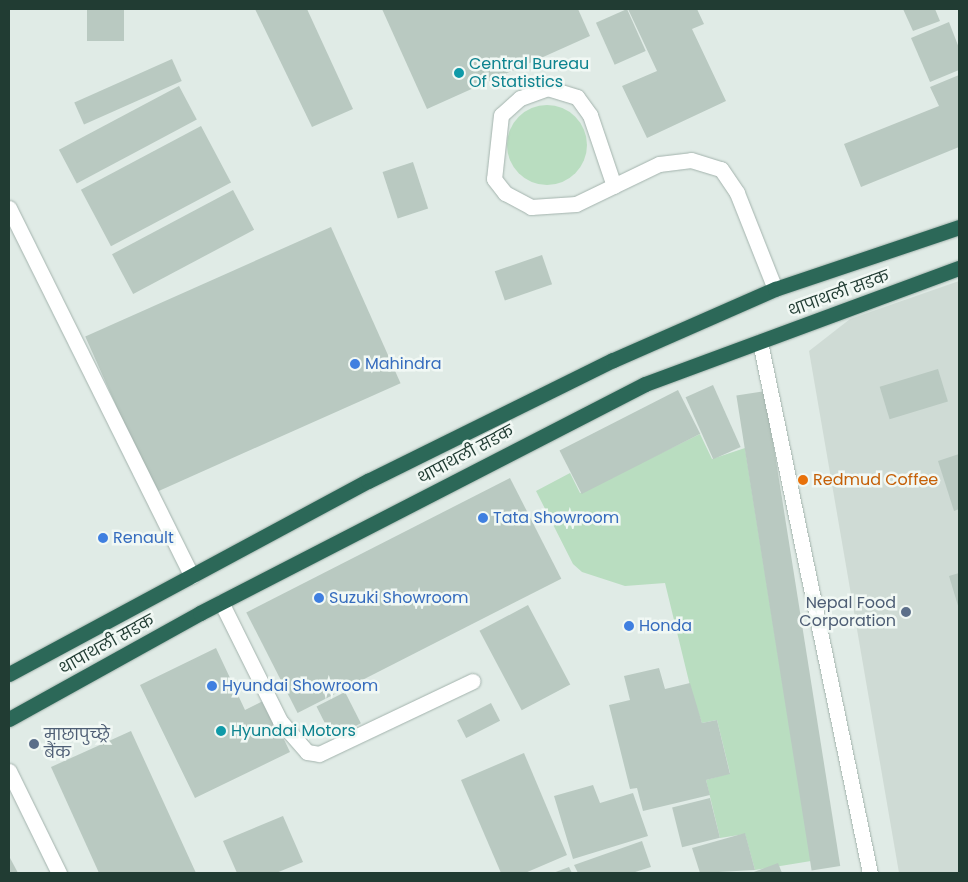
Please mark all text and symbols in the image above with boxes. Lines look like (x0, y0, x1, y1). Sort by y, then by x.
place label: Central Bureau Of Statistics (469, 54, 589, 92)
marker: Central Bureau Of Statistics (453, 67, 465, 79)
street label: थापाथली सडक (786, 267, 892, 321)
place label: Mahindra (365, 354, 442, 374)
marker: Mahindra (349, 358, 361, 370)
street label: थापाथली सडक (415, 422, 517, 488)
place label: Redmud Coffee (813, 470, 938, 490)
marker: Redmud Coffee (797, 474, 809, 486)
place label: Tata Showroom (493, 508, 619, 528)
marker: Tata Showroom (477, 512, 489, 524)
place label: Renault (113, 528, 174, 548)
marker: Renault (97, 532, 109, 544)
place label: Suzuki Showroom (329, 588, 469, 608)
marker: Suzuki Showroom (313, 592, 325, 604)
place label: Nepal Food Corporation (799, 593, 896, 631)
marker: Nepal Food Corporation (900, 606, 912, 618)
street label: थापाथली सडक (56, 611, 158, 679)
place label: Honda (639, 616, 692, 636)
marker: Honda (623, 620, 635, 632)
place label: Hyundai Showroom (222, 676, 378, 696)
marker: Hyundai Showroom (206, 680, 218, 692)
place label: Hyundai Motors (231, 721, 356, 741)
place label: माछापुच्छ्रे बैंक (44, 725, 110, 763)
marker: Hyundai Motors (215, 725, 227, 737)
marker: माछापुच्छ्रे बैंक (28, 738, 40, 750)

